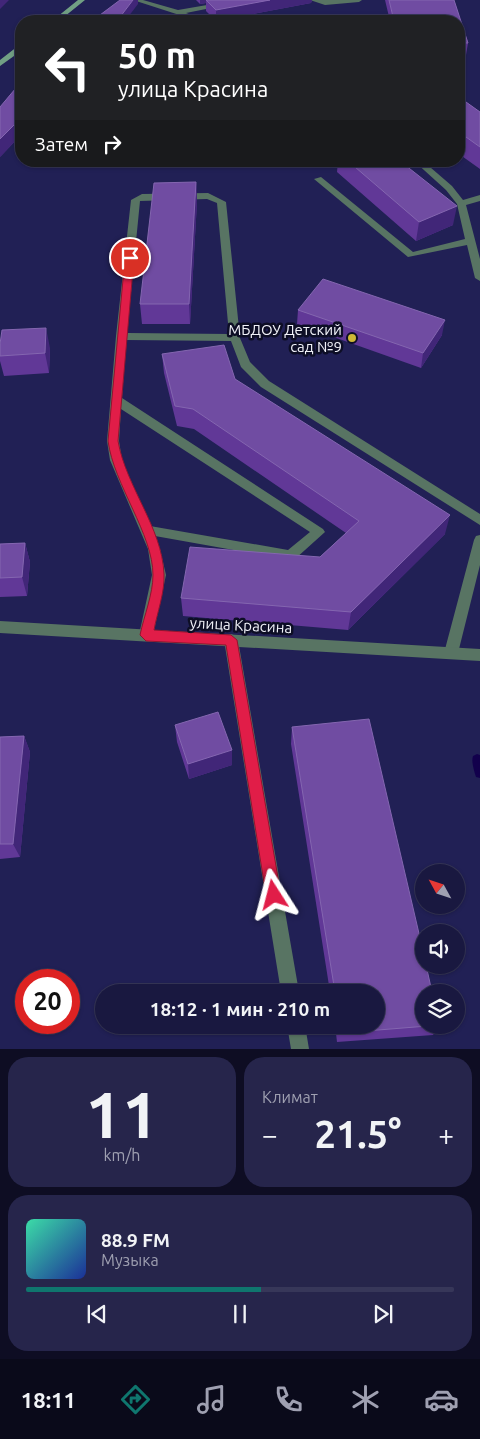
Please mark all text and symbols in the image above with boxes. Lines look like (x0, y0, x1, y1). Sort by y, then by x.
icon: left (35, 35, 100, 100)
text: 50 m (118, 35, 196, 75)
text: улица Красина (118, 76, 268, 101)
icon: right (98, 130, 126, 158)
text: Затем (35, 133, 88, 155)
pin (109, 237, 151, 279)
icon: arrive (116, 244, 144, 272)
place label: МБДОУ Детский сад №9 (228, 321, 342, 355)
marker: МБДОУ Детский сад №9 (346, 332, 358, 344)
street label: улица Красина (189, 614, 293, 636)
north arrow (415, 864, 465, 914)
map controls (415, 864, 465, 1034)
position arrow (247, 868, 299, 920)
button: sound (415, 924, 465, 974)
speed limit sign: 20 (15, 969, 80, 1034)
button: layers (415, 984, 465, 1034)
text: 18:12 · 1 мин · 210 m (150, 998, 330, 1020)
text: 11 (85, 1077, 159, 1150)
text: Климат (262, 1088, 318, 1106)
text: 21.5° (314, 1113, 402, 1155)
text: − (262, 1119, 278, 1150)
text: + (438, 1119, 454, 1150)
text: km/h (104, 1146, 140, 1164)
text: 88.9 FM (101, 1229, 170, 1251)
text: Музыка (101, 1251, 159, 1269)
icon: previous (83, 1300, 111, 1328)
icon: pause (226, 1300, 254, 1328)
icon: next (369, 1300, 397, 1328)
icon: directions (118, 1382, 153, 1417)
icon: music (194, 1382, 229, 1417)
icon: phone (271, 1382, 306, 1417)
icon: climate (348, 1382, 383, 1417)
icon: car (424, 1382, 459, 1417)
text: 18:11 (21, 1387, 76, 1412)

